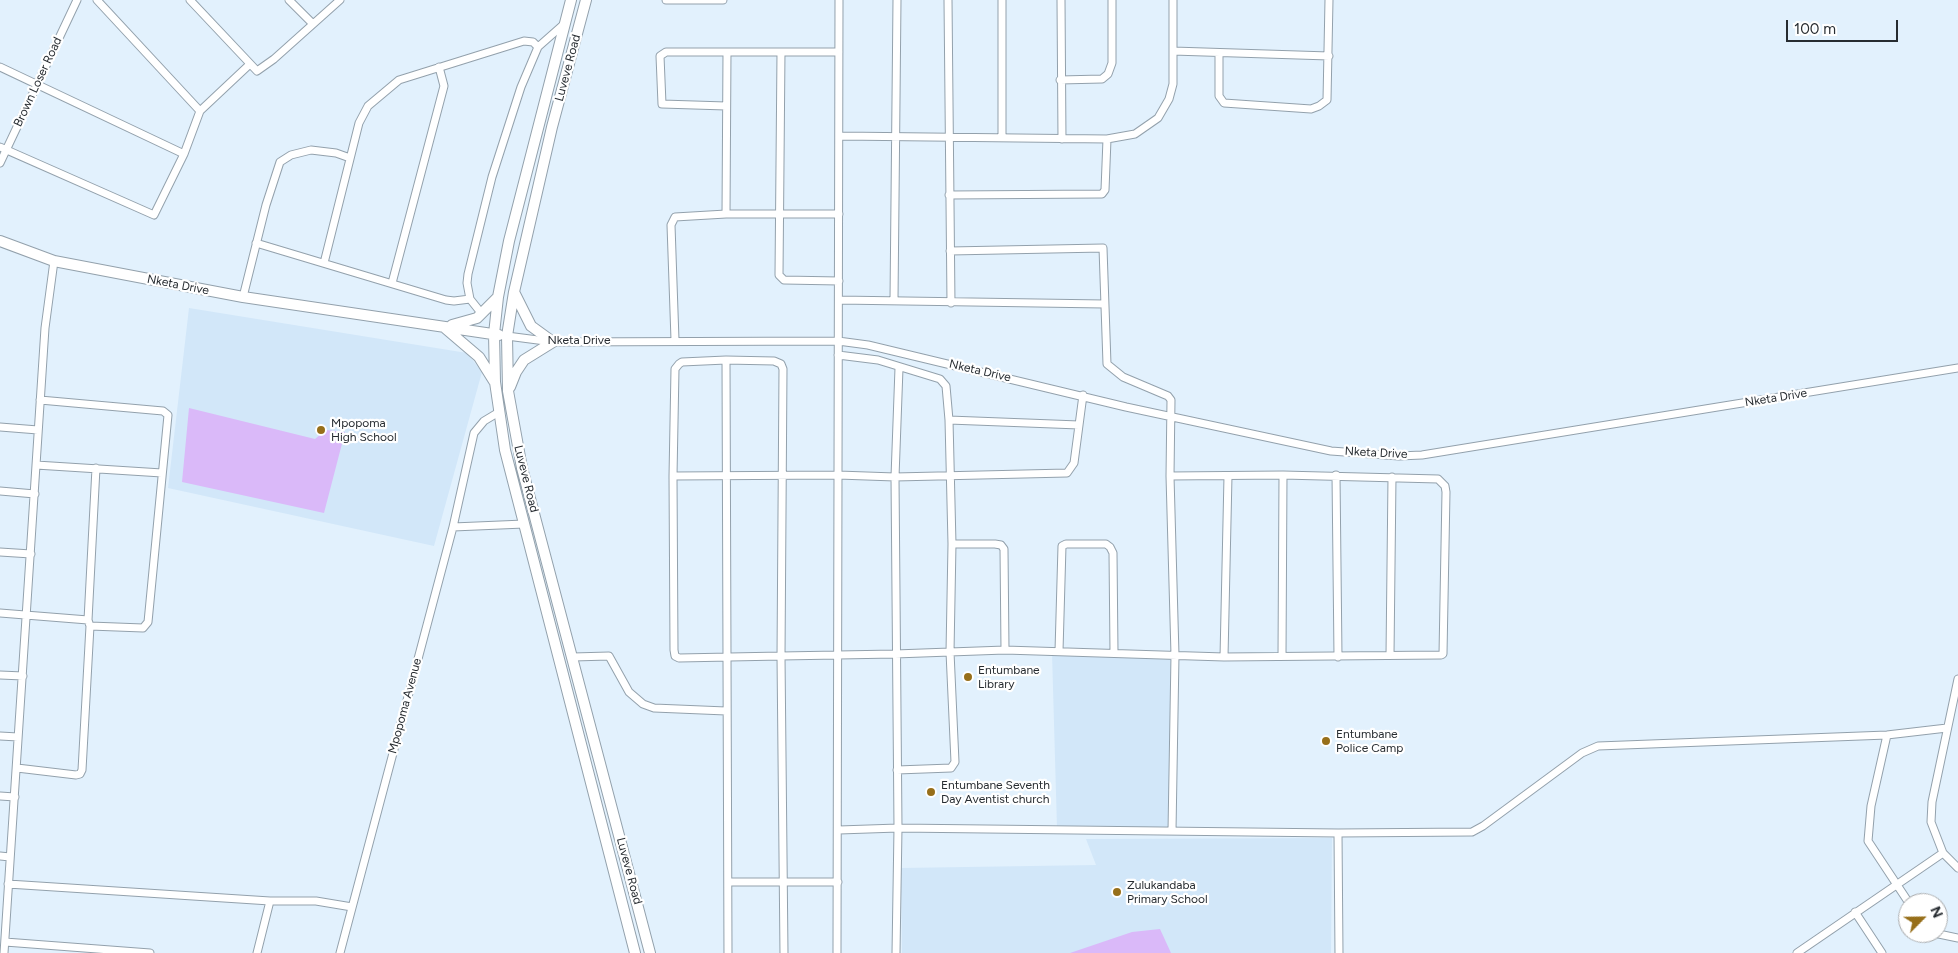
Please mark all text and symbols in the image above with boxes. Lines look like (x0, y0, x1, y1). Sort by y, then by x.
scale bar (1788, 10, 1900, 42)
text: 100 m (1794, 20, 1836, 38)
street label: Luveve Road (552, 33, 584, 103)
street label: Brown Loser Road (11, 35, 65, 129)
street label: Nketa Drive (146, 272, 210, 298)
street label: Nketa Drive (548, 333, 610, 347)
street label: Nketa Drive (948, 357, 1012, 385)
street label: Nketa Drive (1744, 386, 1808, 410)
place label: Mpopoma High School (331, 416, 397, 444)
marker: Mpopoma High School (315, 424, 327, 436)
street label: Luveve Road (511, 444, 541, 514)
street label: Nketa Drive (1344, 444, 1408, 462)
street label: Mpopoma Avenue (385, 657, 425, 755)
place label: Entumbane Library (978, 663, 1040, 691)
marker: Entumbane Library (962, 671, 974, 683)
place label: Entumbane Police Camp (1336, 727, 1403, 755)
marker: Entumbane Police Camp (1320, 735, 1332, 747)
place label: Entumbane Seventh Day Aventist church (941, 778, 1050, 806)
marker: Entumbane Seventh Day Aventist church (925, 786, 937, 798)
street label: Luveve Road (613, 836, 645, 906)
place label: Zulukandaba Primary School (1127, 878, 1208, 906)
marker: Zulukandaba Primary School (1111, 886, 1123, 898)
north arrow (1898, 893, 1948, 943)
text: N (1926, 904, 1946, 921)

